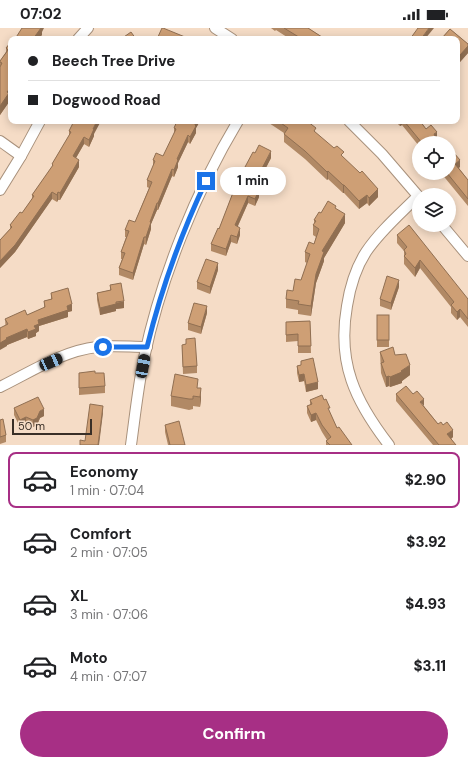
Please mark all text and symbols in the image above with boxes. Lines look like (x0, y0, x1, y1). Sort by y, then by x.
text: 07:02 (20, 4, 62, 24)
text: Beech Tree Drive (52, 51, 175, 71)
text: Dogwood Road (52, 90, 161, 110)
map controls (412, 136, 456, 232)
button: locate (412, 136, 456, 180)
callout: 1 min (220, 167, 286, 195)
route end (197, 172, 215, 190)
text: 1 min (237, 172, 269, 189)
button: layers (412, 188, 456, 232)
route start (94, 338, 112, 356)
car (38, 352, 64, 372)
car (135, 353, 151, 379)
scale bar (12, 417, 92, 436)
text: 50 m (18, 419, 45, 433)
icon: car (22, 462, 58, 498)
text: Economy (70, 462, 138, 482)
text: $2.90 (405, 470, 446, 490)
text: 1 min · 07:04 (70, 482, 144, 499)
icon: car (22, 524, 58, 560)
text: Comfort (70, 524, 131, 544)
text: $3.92 (406, 532, 446, 552)
text: 2 min · 07:05 (70, 544, 148, 561)
icon: car (22, 586, 58, 622)
text: XL (70, 586, 88, 606)
text: $4.93 (405, 594, 446, 614)
text: 3 min · 07:06 (70, 606, 148, 623)
icon: car (22, 648, 58, 684)
text: Moto (70, 648, 108, 668)
text: $3.11 (413, 656, 446, 676)
text: 4 min · 07:07 (70, 668, 147, 685)
button: Confirm (20, 711, 448, 757)

